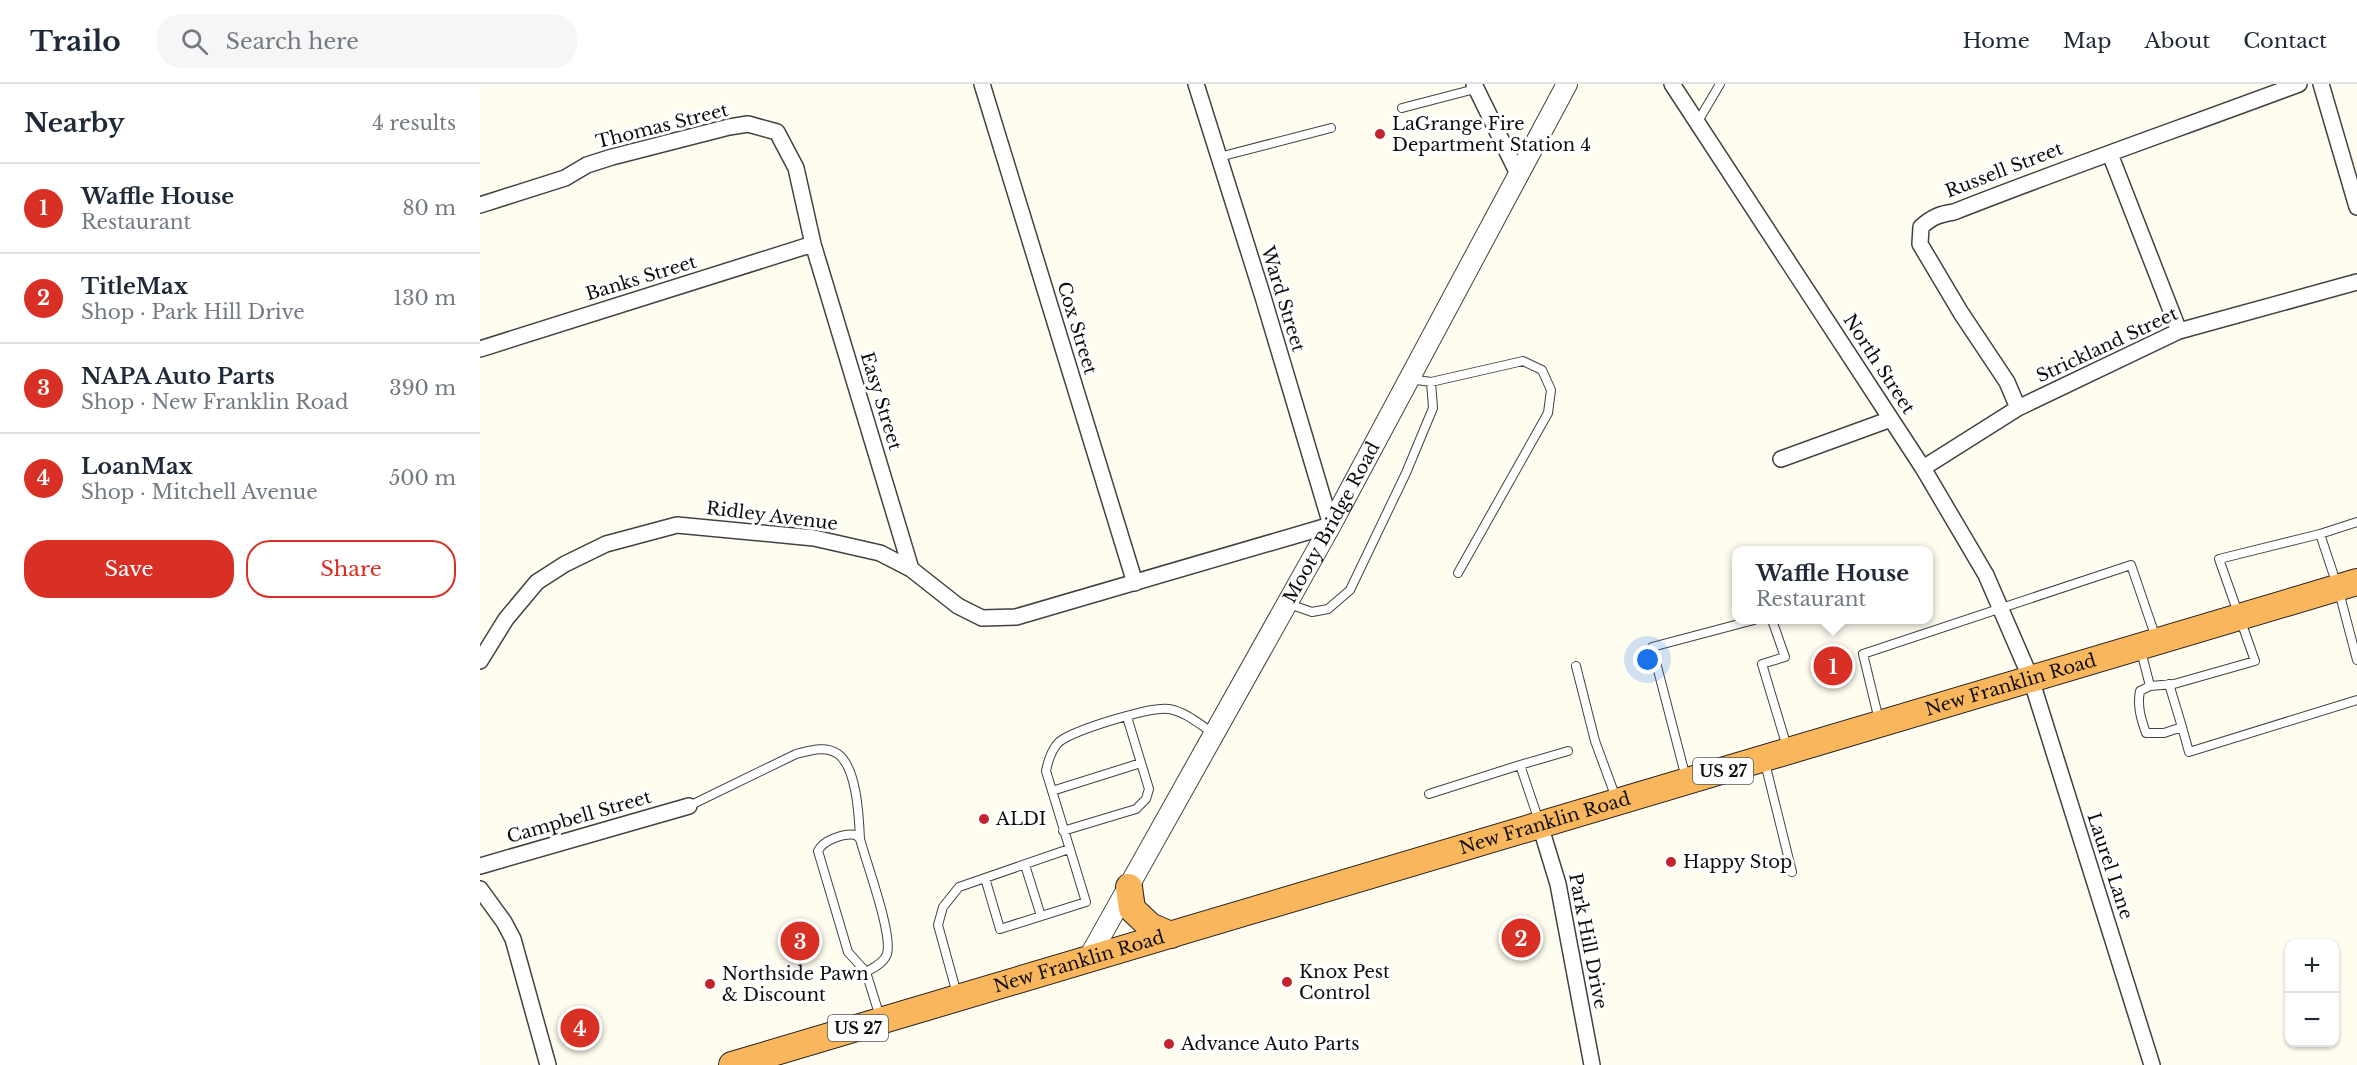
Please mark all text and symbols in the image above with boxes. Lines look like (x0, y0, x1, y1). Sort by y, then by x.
search box (157, 14, 577, 68)
text: Trailo (30, 24, 121, 59)
icon: search (178, 25, 211, 58)
text: Search here (226, 28, 359, 55)
text: Home (1963, 28, 2030, 54)
text: Map (2063, 28, 2111, 54)
text: About (2144, 28, 2210, 54)
text: Contact (2243, 28, 2327, 54)
street label: Thomas Street (594, 99, 731, 153)
text: Nearby (24, 107, 125, 139)
text: 4 results (372, 111, 456, 135)
place label: LaGrange Fire Department Station 4 (1392, 113, 1591, 156)
marker: LaGrange Fire Department Station 4 (1373, 127, 1387, 141)
street label: Russell Street (1942, 137, 2066, 202)
text: Waffle House (81, 183, 234, 210)
text: 1 (39, 196, 48, 220)
text: 80 m (402, 196, 456, 220)
text: Restaurant (81, 210, 191, 234)
street label: Ward Street (1256, 243, 1310, 355)
street label: Banks Street (583, 251, 699, 305)
text: TitleMax (81, 273, 188, 300)
street label: Cox Street (1052, 279, 1102, 377)
text: 2 (37, 286, 50, 310)
text: 130 m (393, 286, 456, 310)
text: Shop · Park Hill Drive (81, 300, 305, 324)
street label: Strickland Street (2033, 303, 2181, 387)
street label: North Street (1839, 310, 1920, 418)
street label: Easy Street (856, 349, 906, 453)
text: NAPA Auto Parts (81, 363, 275, 390)
text: 3 (37, 376, 50, 400)
text: 390 m (389, 376, 456, 400)
text: Shop · New Franklin Road (81, 390, 348, 414)
street label: Mooty Bridge Road (1279, 438, 1385, 607)
text: LoanMax (81, 453, 193, 480)
text: 4 (37, 466, 50, 490)
text: 500 m (389, 466, 456, 490)
text: Shop · Mitchell Avenue (81, 480, 318, 504)
street label: Ridley Avenue (705, 497, 839, 535)
button: Save (24, 540, 234, 598)
button: Share (246, 540, 456, 598)
popup (1732, 546, 1933, 624)
text: Waffle House (1756, 560, 1909, 587)
text: Restaurant (1756, 587, 1866, 611)
pin: 1 (1814, 644, 1852, 688)
your location (1633, 645, 1662, 674)
street label: New Franklin Road (1923, 649, 2099, 721)
road number: US 27 (1693, 758, 1753, 784)
street label: Campbell Street (504, 786, 654, 848)
street label: New Franklin Road (1457, 788, 1633, 859)
place label: ALDI (995, 808, 1046, 830)
street label: Laurel Lane (2082, 810, 2138, 922)
marker: ALDI (977, 812, 991, 826)
place label: Happy Stop (1683, 851, 1792, 873)
marker: Happy Stop (1664, 855, 1678, 869)
street label: Park Hill Drive (1564, 871, 1612, 1011)
pin: 2 (1502, 916, 1540, 960)
pin: 3 (780, 918, 820, 964)
street label: New Franklin Road (991, 926, 1167, 998)
map controls (2285, 939, 2339, 1047)
button: + (2285, 939, 2339, 993)
place label: Knox Pest Control (1299, 961, 1390, 1004)
place label: Northside Pawn & Discount (722, 963, 869, 1006)
marker: Knox Pest Control (1280, 975, 1294, 989)
marker: Northside Pawn & Discount (703, 977, 717, 991)
button: − (2285, 993, 2339, 1047)
pin: 4 (560, 1006, 600, 1050)
road number: US 27 (828, 1015, 888, 1041)
place label: Advance Auto Parts (1180, 1033, 1359, 1055)
marker: Advance Auto Parts (1162, 1037, 1176, 1051)

